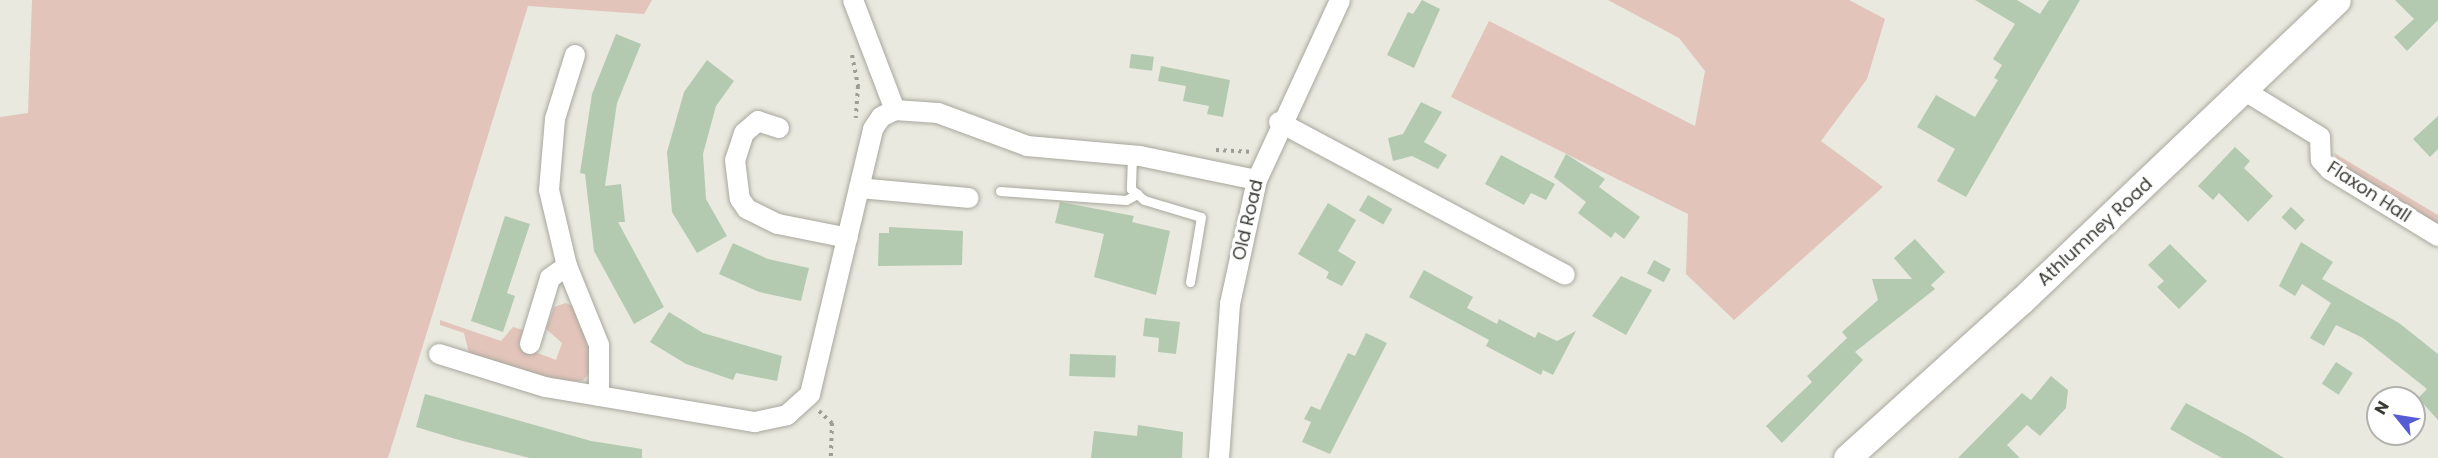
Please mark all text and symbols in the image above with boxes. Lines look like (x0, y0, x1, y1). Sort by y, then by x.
street label: Flaxon Hall (2323, 157, 2415, 227)
street label: Athlumney Road (2033, 173, 2157, 291)
street label: Old Road (1228, 177, 1268, 263)
north arrow (2366, 386, 2426, 446)
text: N (2369, 397, 2395, 419)

